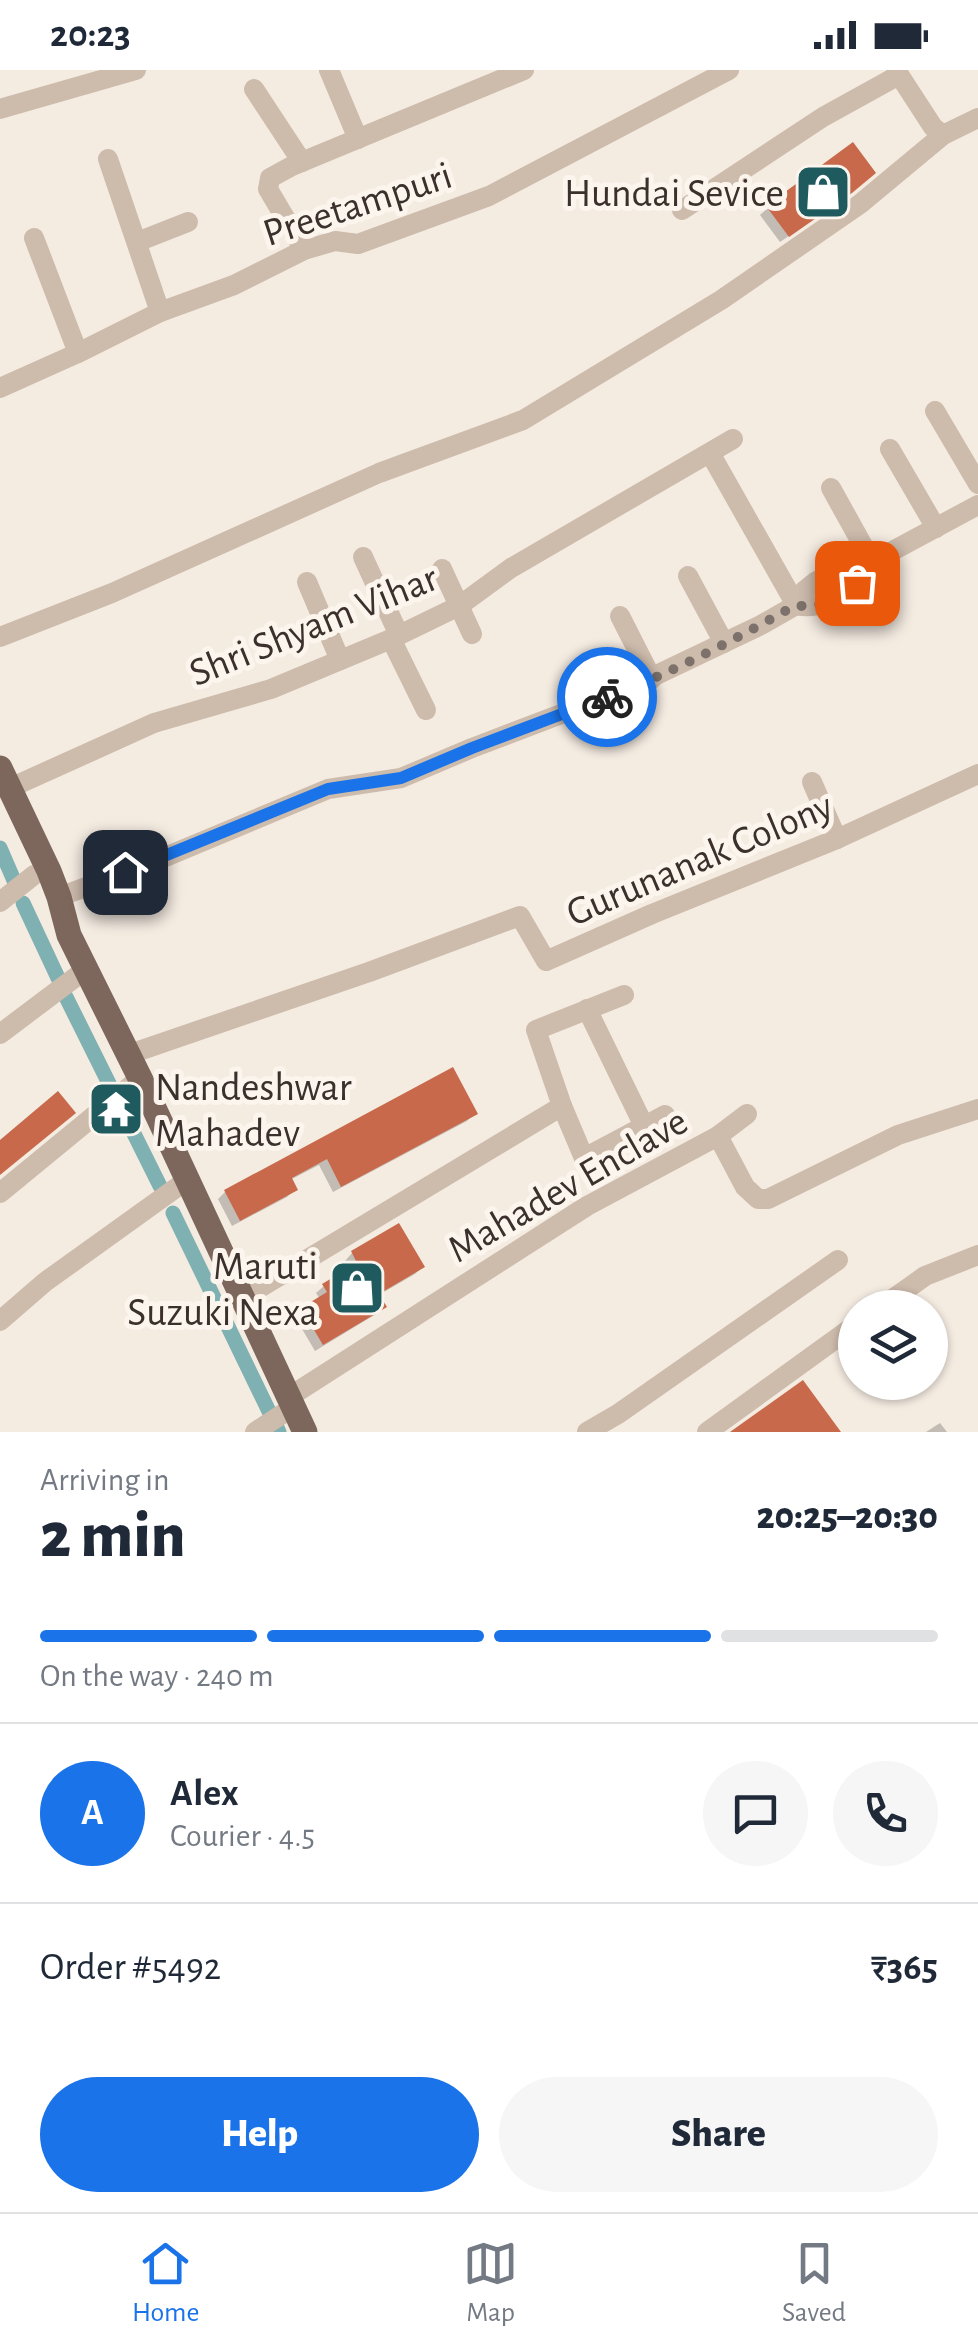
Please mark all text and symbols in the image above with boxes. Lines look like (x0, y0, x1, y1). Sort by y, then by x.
text: 20:23 (50, 16, 131, 54)
street label: Preetampuri (258, 156, 457, 254)
shop icon: Hundai Sevice (793, 162, 853, 222)
place label: Hundai Sevice (564, 174, 784, 214)
pin (815, 541, 900, 626)
icon: bag (830, 556, 885, 611)
street label: Shri Shyam Vihar (184, 558, 444, 694)
courier (557, 647, 657, 747)
icon: bike (580, 670, 635, 725)
street label: Gurunanak Colony (561, 786, 839, 934)
pin (83, 830, 168, 915)
icon: home (98, 845, 153, 900)
place label: Nandeshwar Mahadev (155, 1068, 352, 1154)
temple icon: Nandeshwar Mahadev (86, 1079, 146, 1139)
street label: Mahadev Enclave (441, 1101, 695, 1270)
place label: Maruti Suzuki Nexa (127, 1247, 318, 1333)
shop icon: Maruti Suzuki Nexa (327, 1258, 387, 1318)
map controls (838, 1290, 948, 1400)
button: layers (838, 1290, 948, 1400)
text: Arriving in (40, 1464, 169, 1496)
text: 20:25–20:30 (756, 1498, 938, 1536)
text: 2 min (40, 1504, 186, 1569)
text: On the way · 240 m (40, 1660, 274, 1692)
button: chat (703, 1761, 808, 1866)
button: phone (833, 1761, 938, 1866)
text: Alex (170, 1775, 239, 1813)
text: A (81, 1794, 104, 1832)
text: Courier · 4.5 (170, 1820, 315, 1852)
text: Order #5492 (40, 1949, 221, 1987)
text: ₹365 (871, 1949, 938, 1987)
button: Help (40, 2077, 479, 2192)
button: Share (499, 2077, 938, 2192)
tab: Home (132, 2236, 199, 2330)
tab: Map (463, 2236, 518, 2330)
tab: Saved (782, 2236, 846, 2330)

